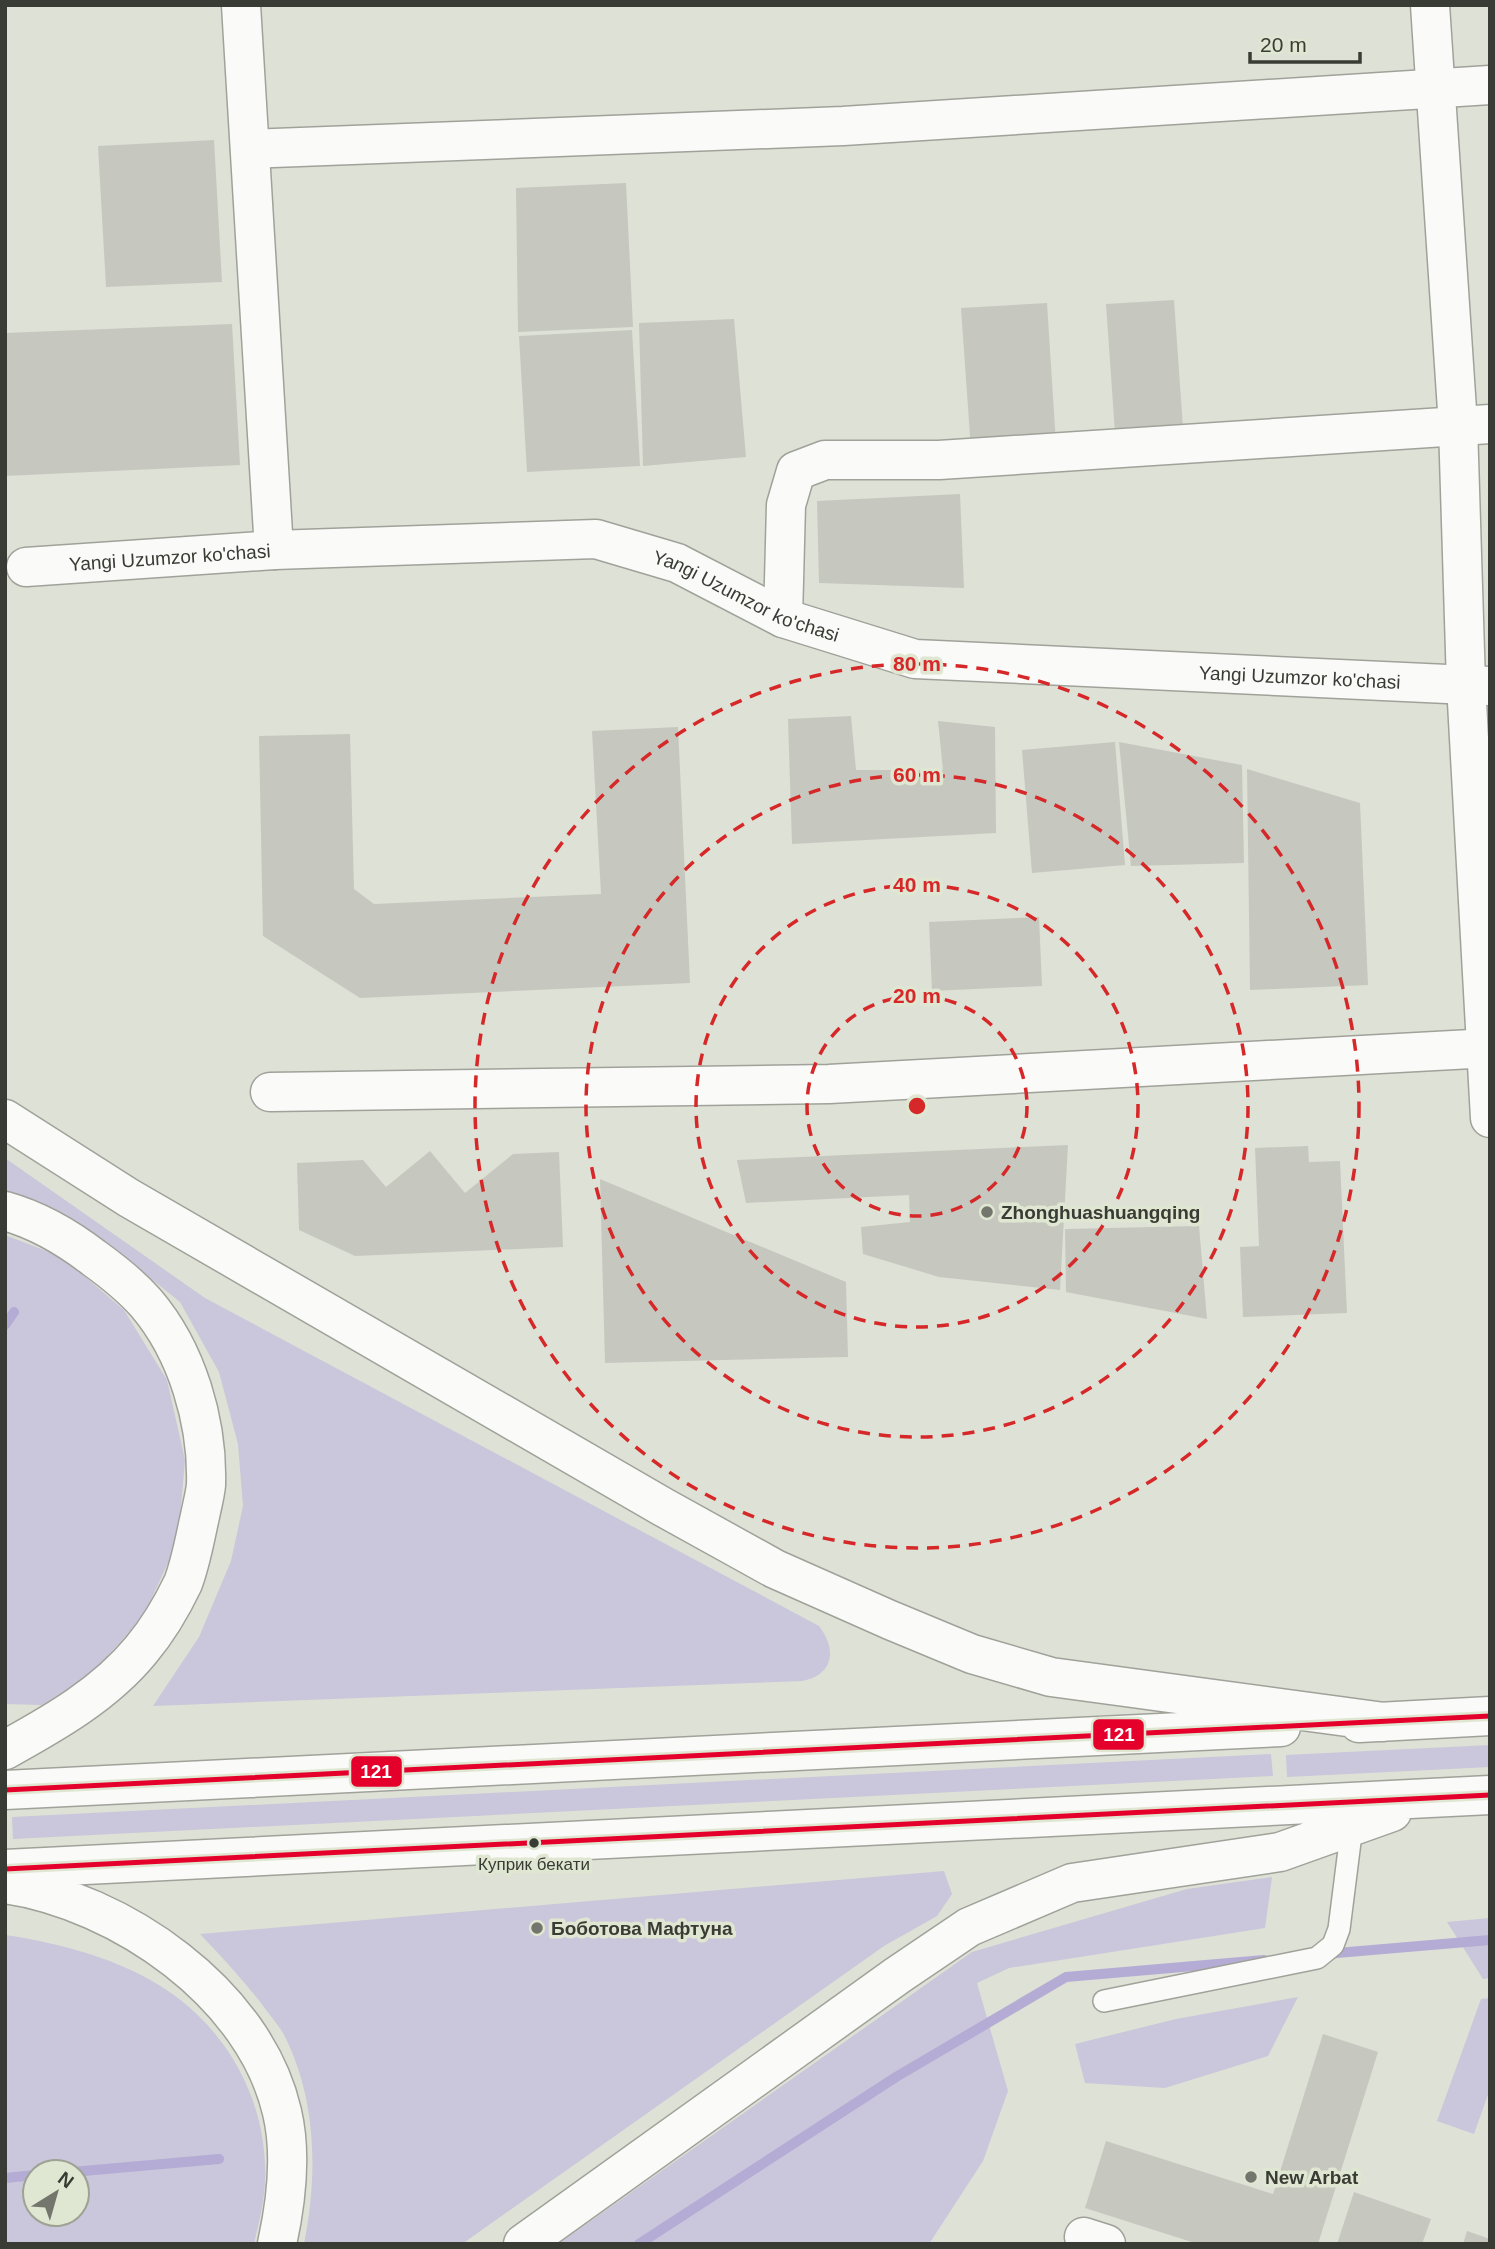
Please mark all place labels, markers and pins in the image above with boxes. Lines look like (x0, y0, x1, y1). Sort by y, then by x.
centre of rings (905, 1094, 929, 1118)
place label: Zhonghuashuangqing (1001, 1202, 1200, 1223)
marker: Zhonghuashuangqing (979, 1204, 995, 1220)
marker: Куприк бекати (527, 1836, 541, 1850)
place label: Куприк бекати (478, 1855, 590, 1874)
place label: Боботова Мафтуна (551, 1918, 733, 1939)
marker: Боботова Мафтуна (529, 1920, 545, 1936)
place label: New Arbat (1265, 2167, 1359, 2188)
marker: New Arbat (1243, 2169, 1259, 2185)

